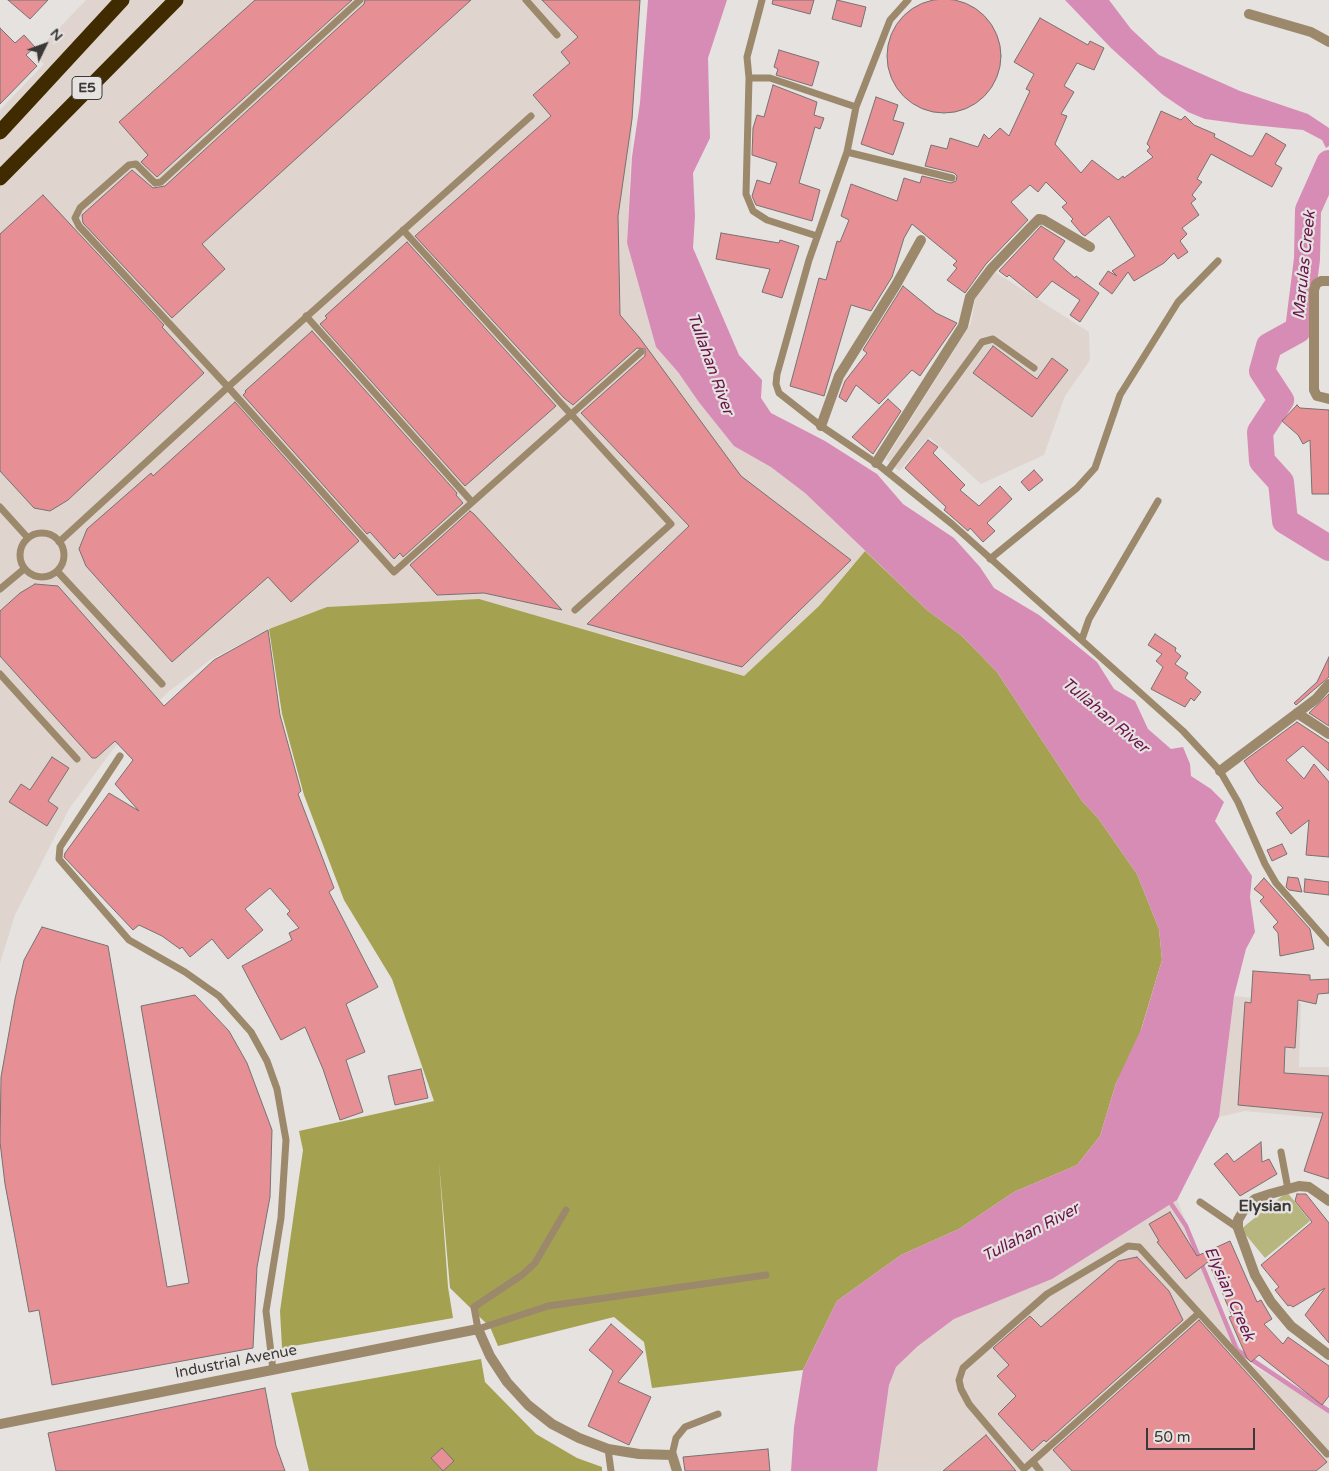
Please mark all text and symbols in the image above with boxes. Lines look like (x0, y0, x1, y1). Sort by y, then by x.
north arrow (20, 20, 70, 70)
text: N (46, 25, 67, 44)
road number: E5 (72, 76, 102, 100)
water label: Marulas Creek (1290, 210, 1320, 320)
water label: Tullahan River (683, 310, 737, 418)
water label: Tullahan River (1058, 674, 1152, 758)
district label: Elysian (1238, 1197, 1292, 1217)
water label: Tullahan River (979, 1199, 1083, 1267)
water label: Elysian Creek (1200, 1244, 1258, 1344)
street label: Industrial Avenue (173, 1341, 299, 1383)
scale bar (1149, 1418, 1258, 1450)
text: 50 m (1154, 1428, 1191, 1446)

